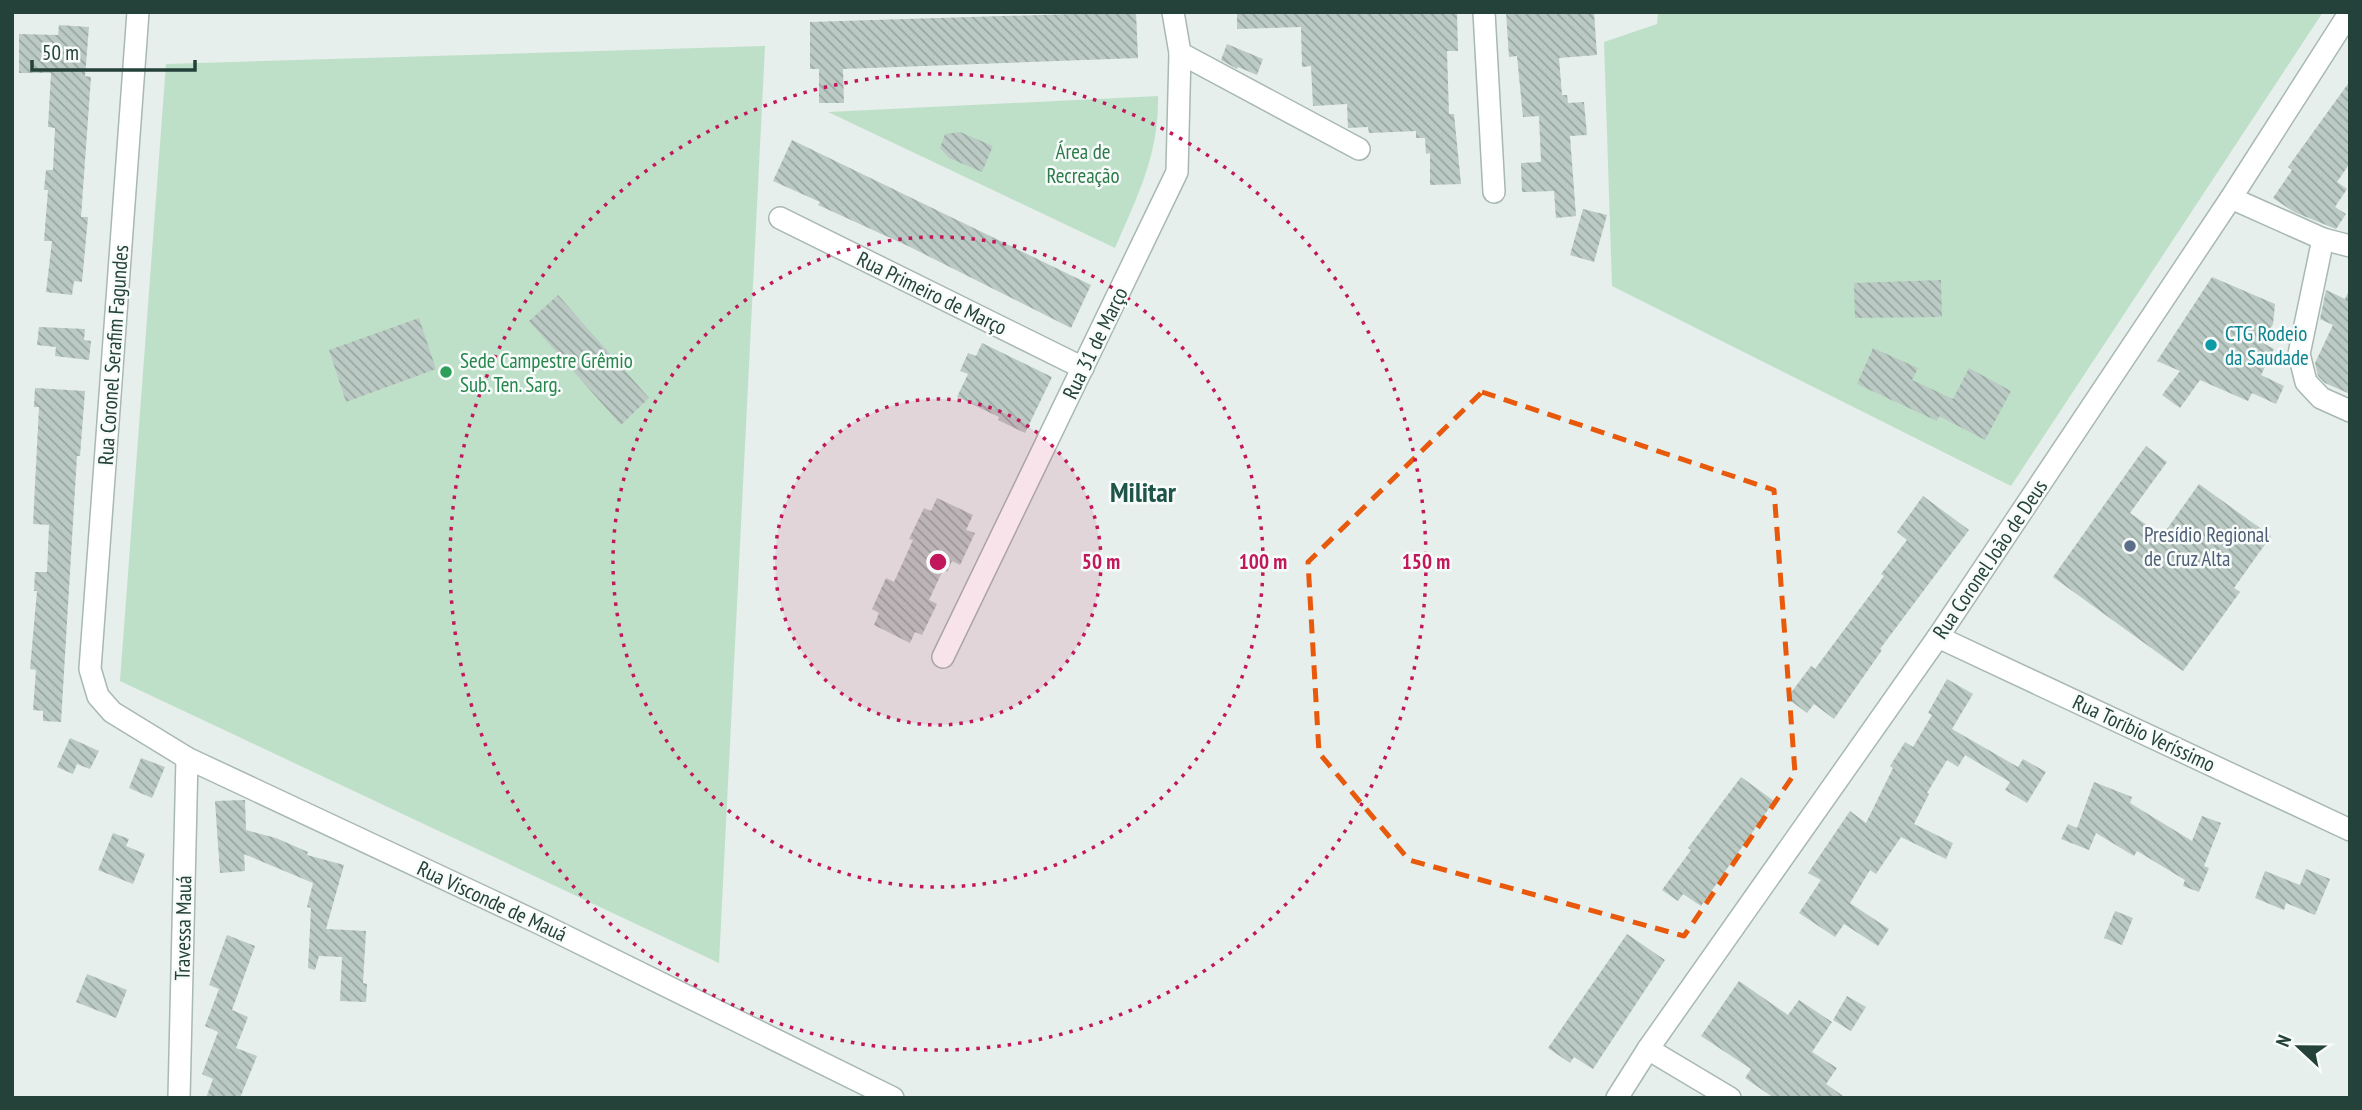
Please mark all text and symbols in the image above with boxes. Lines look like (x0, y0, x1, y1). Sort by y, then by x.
scale bar (32, 28, 194, 72)
text: 50 m (42, 39, 79, 66)
park label: Área de Recreação (1046, 138, 1120, 189)
street label: Rua Coronel Serafim Fagundes (92, 244, 134, 466)
street label: Rua Primeiro de Março (853, 245, 1011, 341)
street label: Rua 31 de Março (1056, 283, 1134, 403)
place label: CTG Rodeio da Saudade (2225, 320, 2309, 371)
marker: CTG Rodeio da Saudade (2203, 337, 2219, 353)
place label: Sede Campestre Grêmio Sub. Ten. Sarg. (460, 347, 633, 398)
marker: Sede Campestre Grêmio Sub. Ten. Sarg. (438, 364, 454, 380)
district label: Militar (1110, 473, 1177, 510)
street label: Rua Coronel João de Deus (1927, 474, 2053, 644)
place label: Presídio Regional de Cruz Alta (2144, 521, 2269, 572)
marker: Presídio Regional de Cruz Alta (2122, 538, 2138, 554)
text: 50 m (1082, 548, 1120, 575)
text: 100 m (1239, 548, 1287, 575)
text: 150 m (1402, 548, 1450, 575)
centre of rings (926, 550, 950, 574)
street label: Rua Toríbio Veríssimo (2069, 688, 2219, 778)
street label: Rua Visconde de Mauá (413, 855, 571, 947)
street label: Travessa Mauá (169, 875, 197, 981)
north arrow (2264, 1012, 2334, 1082)
text: N (2270, 1031, 2296, 1050)

